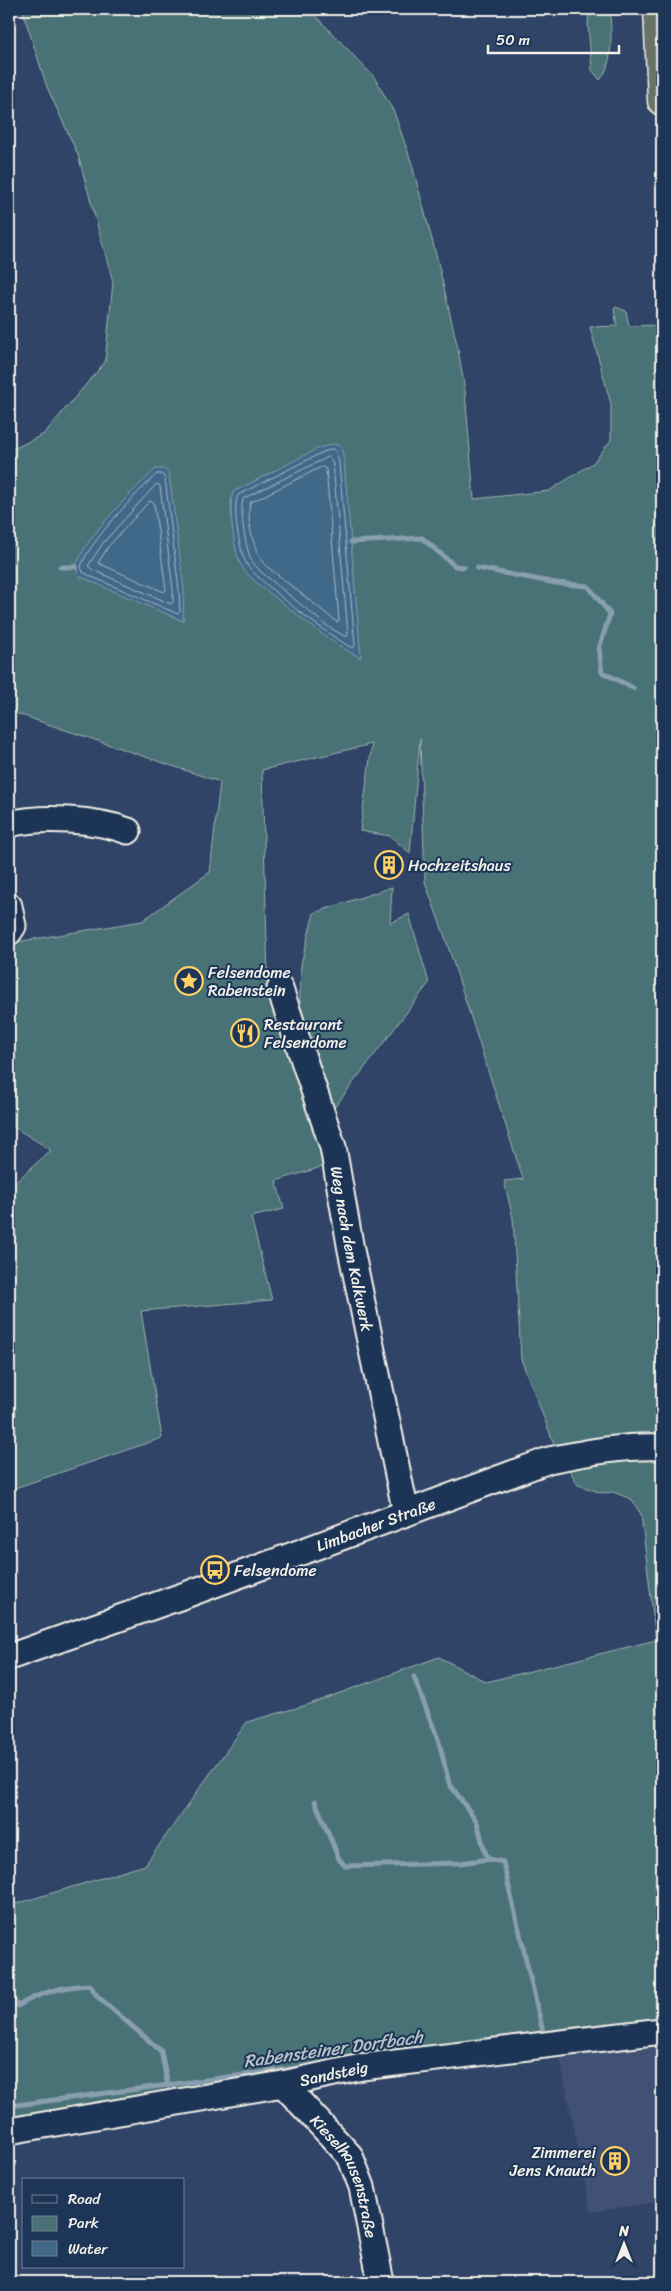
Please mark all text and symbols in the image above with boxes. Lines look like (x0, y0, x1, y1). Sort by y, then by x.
scale bar (488, 22, 620, 54)
text: 50 m (496, 27, 531, 53)
building icon: Hochzeitshaus (374, 850, 404, 880)
place label: Hochzeitshaus (408, 851, 511, 880)
place label: Felsendome Rabenstein (208, 958, 291, 1005)
place icon: Felsendome Rabenstein (174, 966, 204, 996)
place label: Restaurant Felsendome (264, 1010, 347, 1057)
restaurant icon: Restaurant Felsendome (230, 1018, 260, 1048)
street label: Weg nach dem Kalkwerk (322, 1164, 382, 1334)
street label: Limbacher Straße (312, 1489, 440, 1560)
bus stop icon: Felsendome (200, 1555, 230, 1585)
place label: Felsendome (234, 1556, 317, 1585)
water label: Rabensteiner Dorfbach (241, 2020, 426, 2077)
street label: Sandsteig (297, 2052, 370, 2095)
street label: Kieselhausenstraße (303, 2107, 386, 2240)
place label: Zimmerei Jens Knauth (509, 2138, 597, 2185)
building icon: Zimmerei Jens Knauth (600, 2146, 630, 2176)
legend (22, 2178, 185, 2268)
text: Road (68, 2186, 101, 2212)
text: Park (68, 2210, 99, 2236)
north arrow (598, 2218, 648, 2268)
text: N (618, 2219, 629, 2244)
text: Water (68, 2236, 108, 2262)

